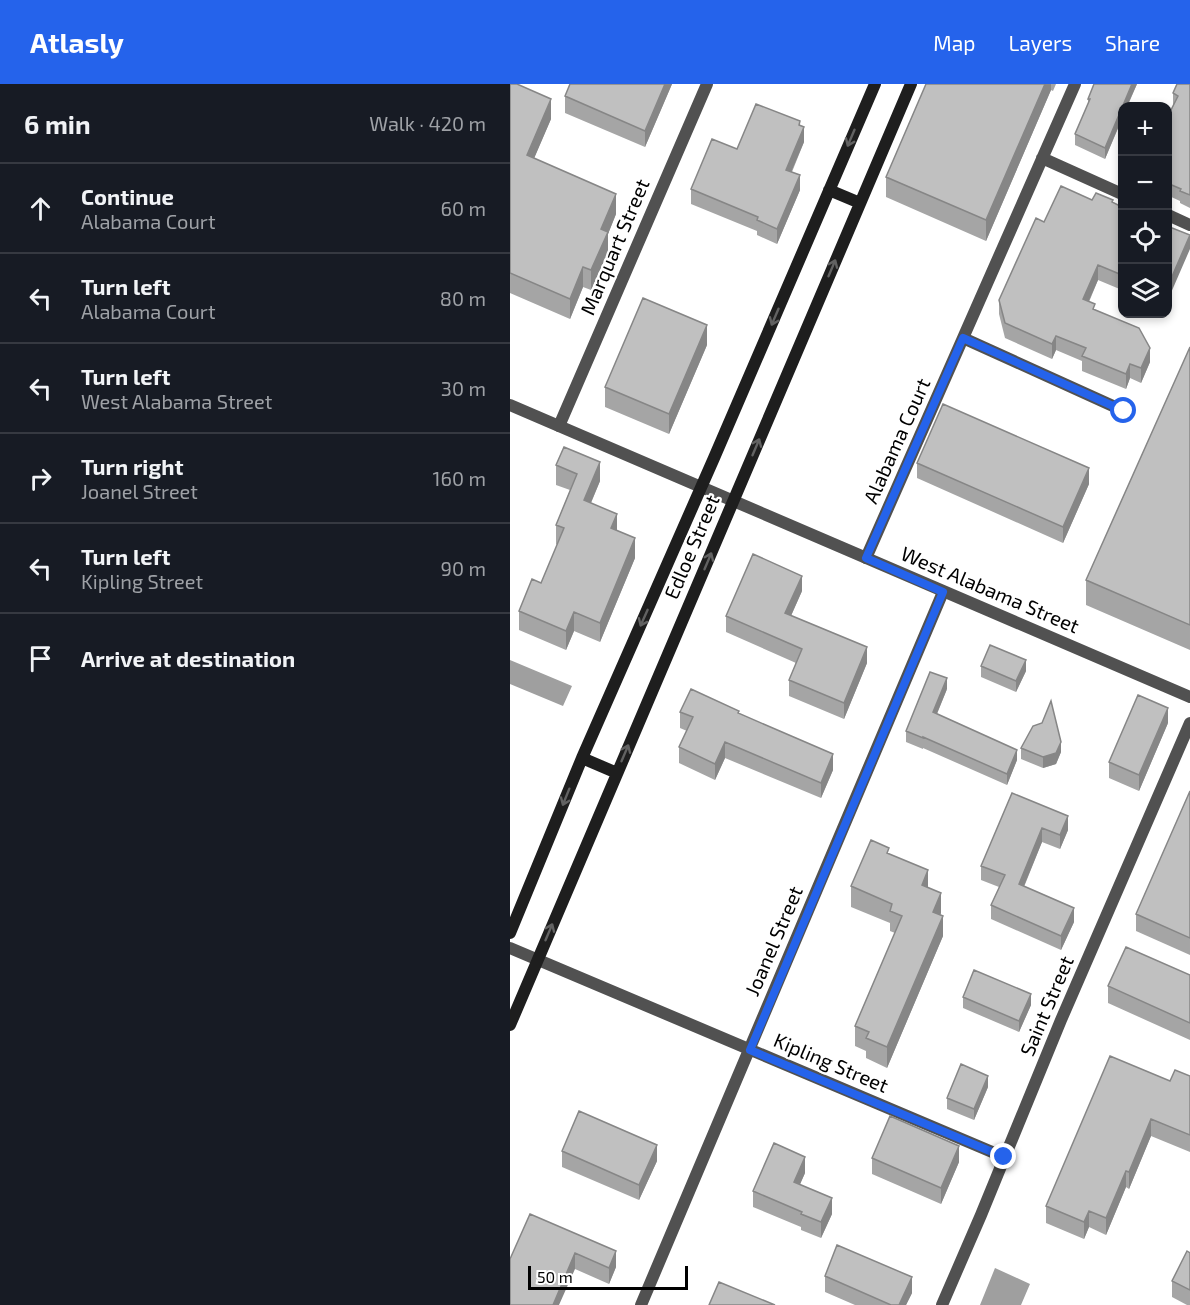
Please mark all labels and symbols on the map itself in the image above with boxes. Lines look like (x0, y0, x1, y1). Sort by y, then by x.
one-way arrow (845, 128, 857, 146)
street label: Marquart Street (575, 174, 654, 318)
one-way arrow (828, 259, 839, 277)
one-way arrow (769, 307, 780, 326)
street label: Alabama Court (858, 374, 935, 507)
route start (1110, 397, 1136, 423)
one-way arrow (751, 439, 762, 457)
street label: Edloe Street (658, 491, 724, 602)
street label: West Alabama Street (898, 541, 1084, 638)
one-way arrow (702, 552, 714, 570)
one-way arrow (638, 608, 649, 626)
one-way arrow (620, 744, 631, 762)
one-way arrow (560, 787, 571, 805)
street label: Joanel Street (739, 882, 807, 999)
one-way arrow (544, 923, 555, 942)
street label: Saint Street (1014, 952, 1078, 1059)
street label: Kipling Street (771, 1027, 893, 1097)
route end (990, 1143, 1016, 1169)
scale bar (528, 1263, 688, 1290)

